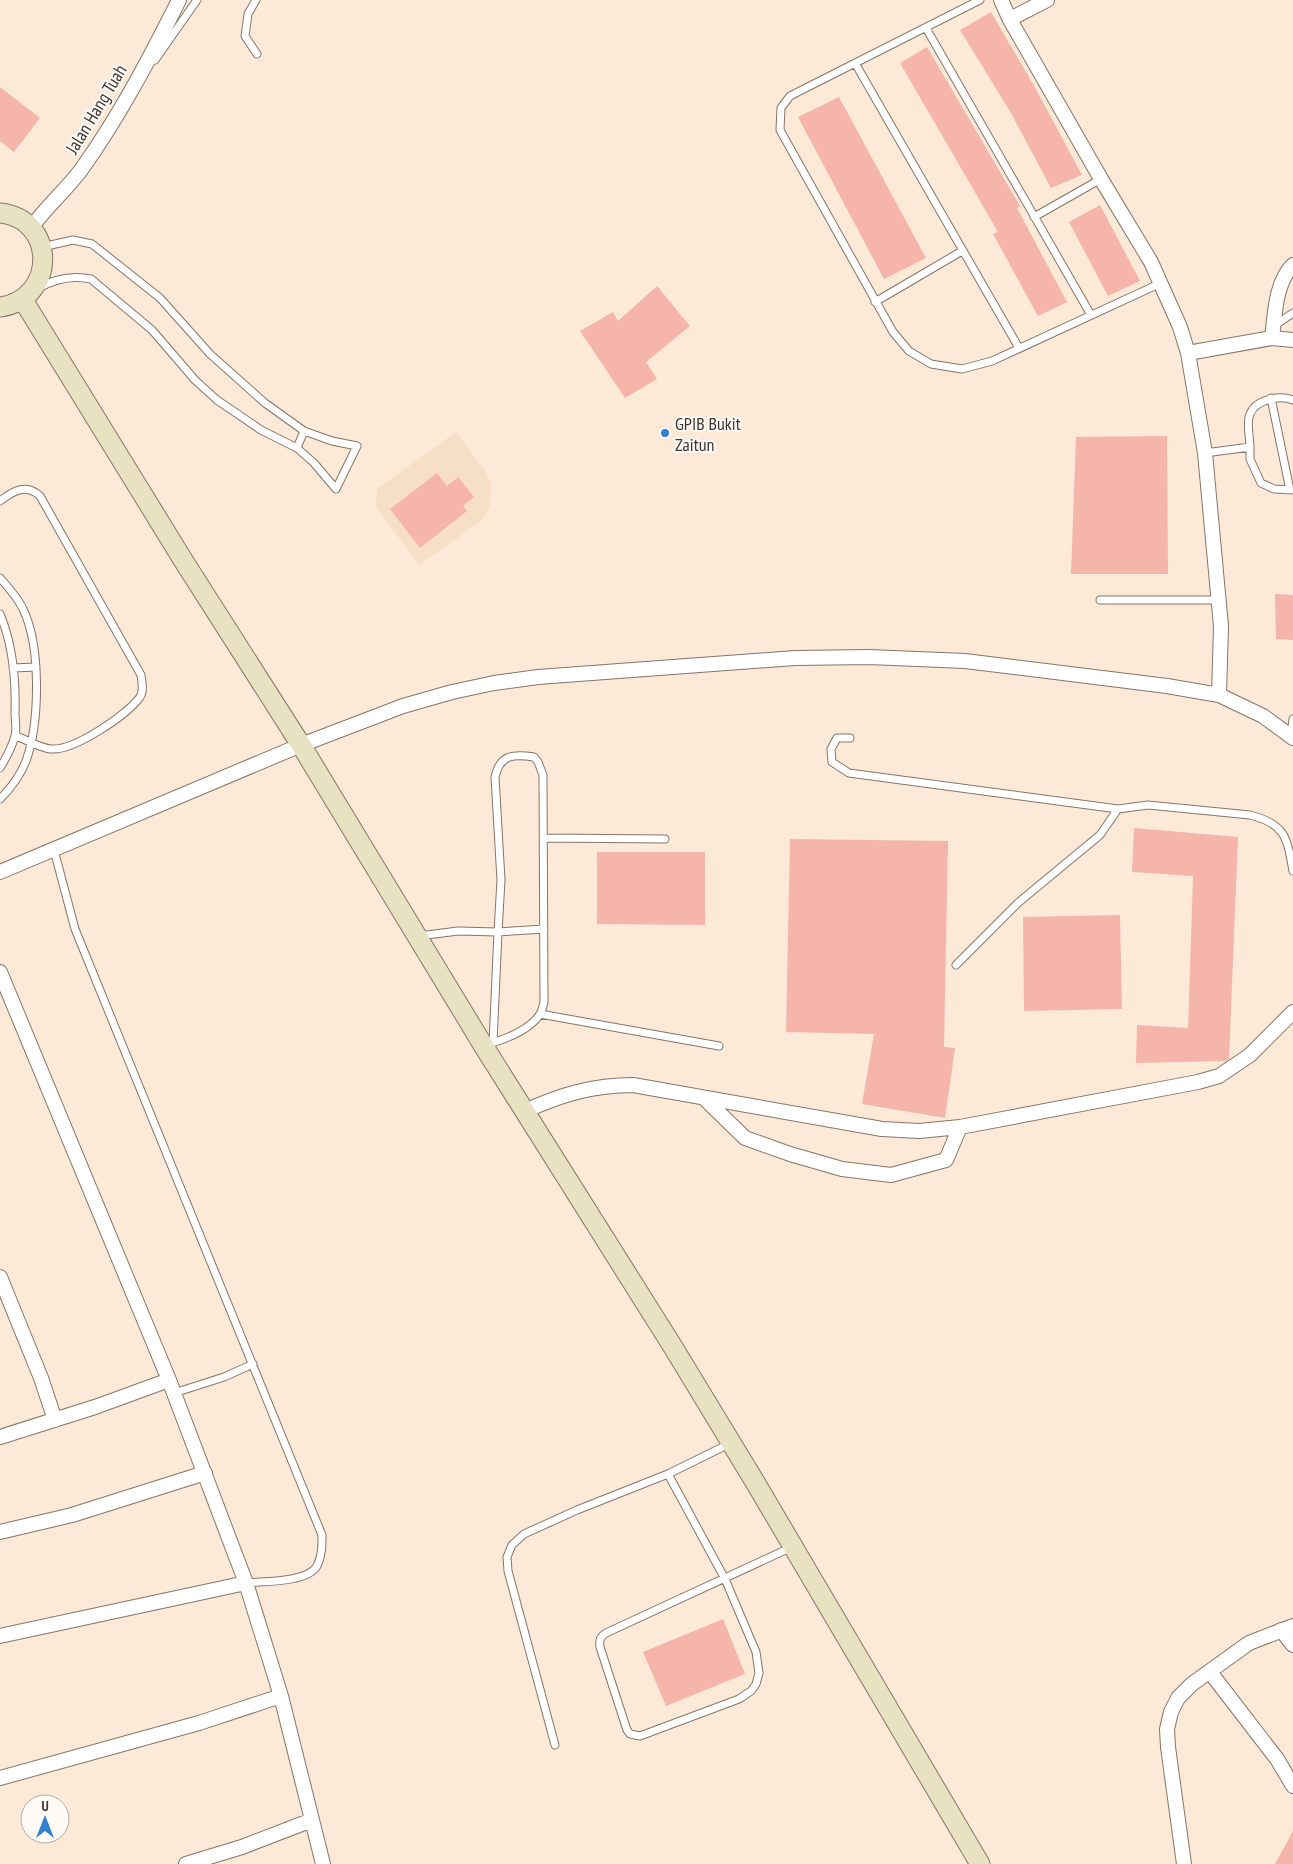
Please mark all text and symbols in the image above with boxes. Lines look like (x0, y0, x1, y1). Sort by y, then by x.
street label: Jalan Hang Tuah (60, 60, 132, 159)
place label: GPIB Bukit Zaitun (675, 412, 741, 456)
marker: GPIB Bukit Zaitun (659, 427, 671, 439)
north arrow (20, 1794, 70, 1844)
text: U (41, 1797, 49, 1815)

